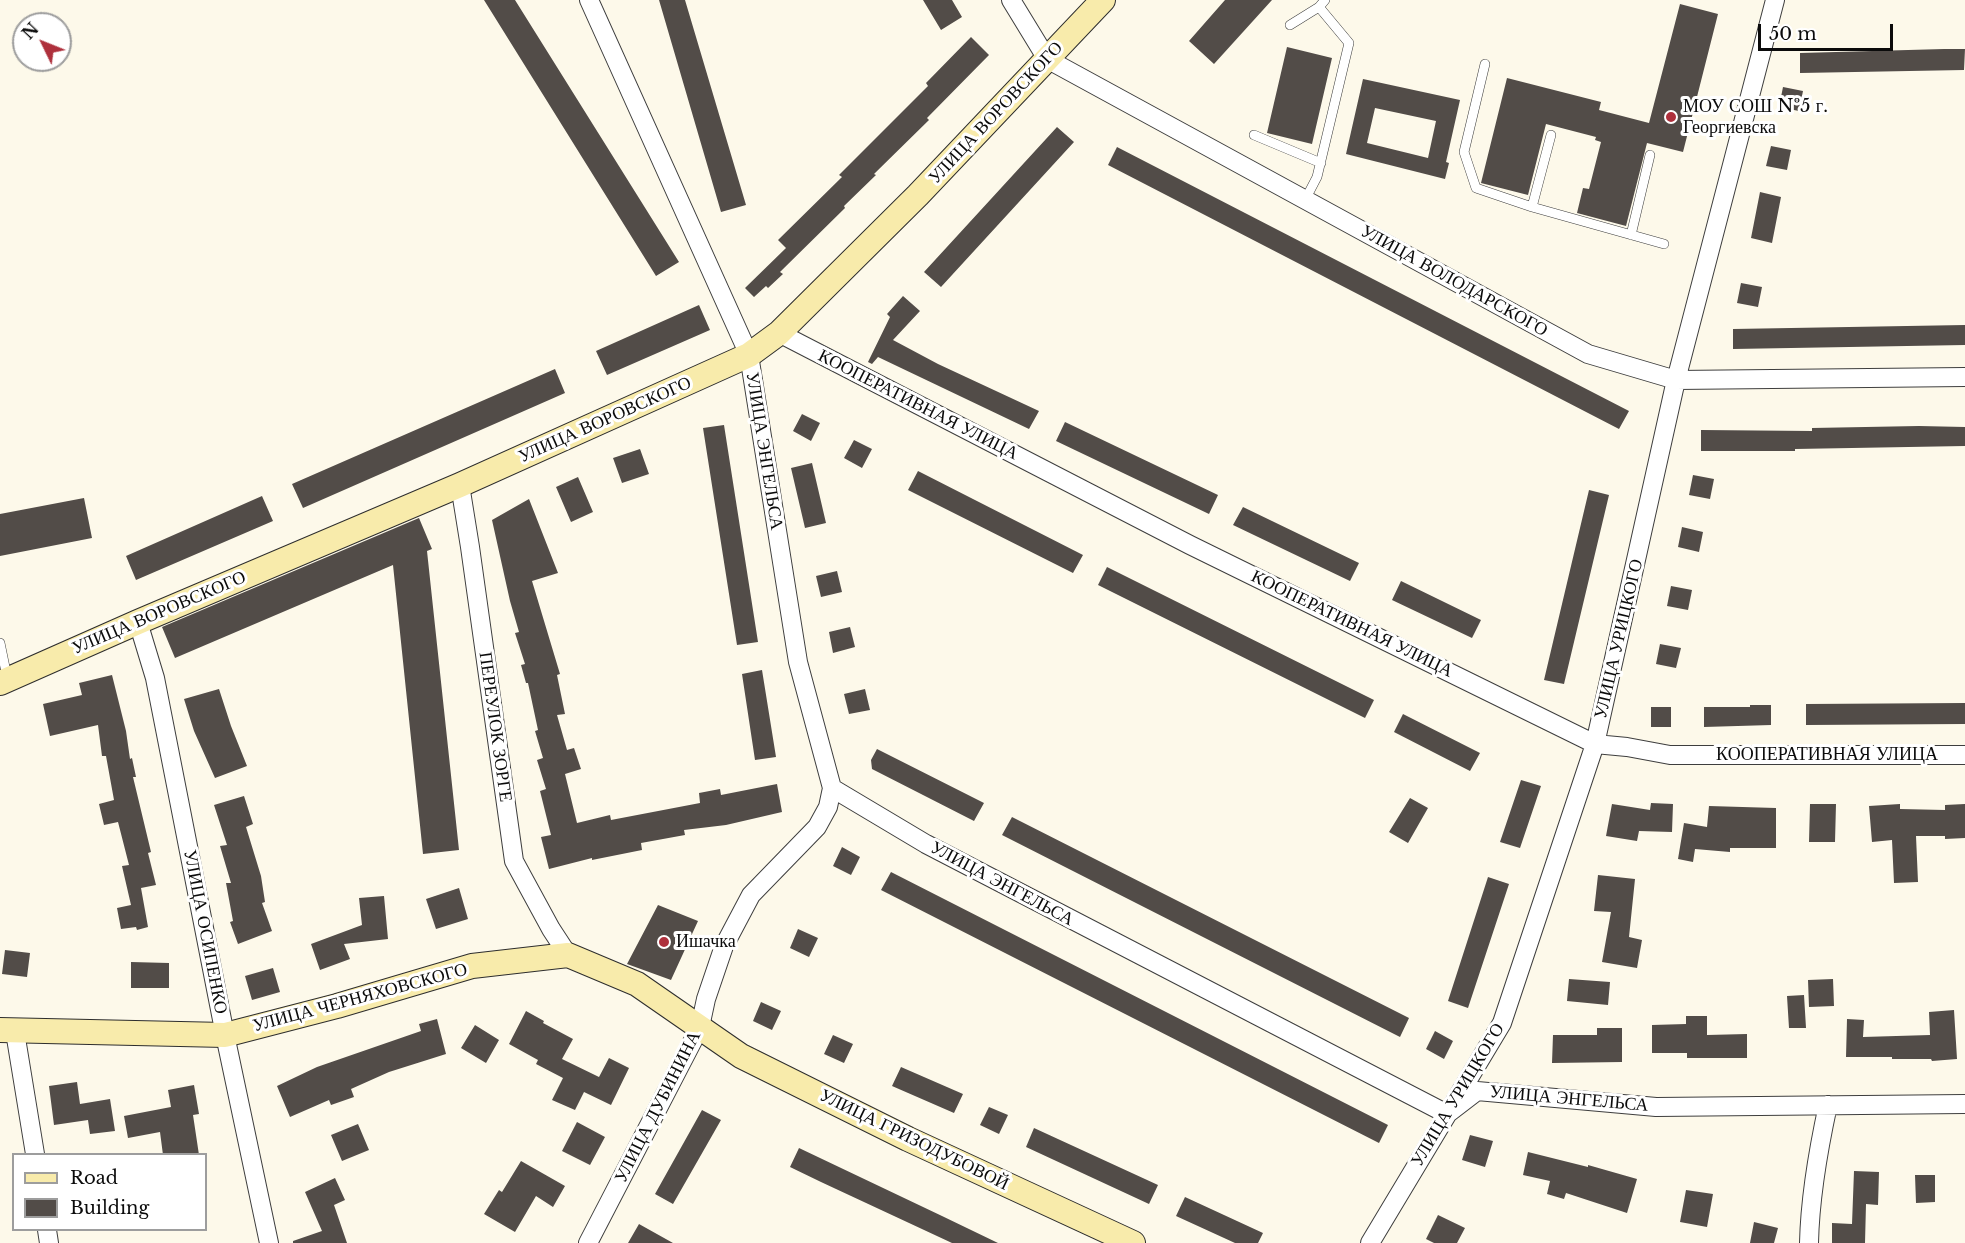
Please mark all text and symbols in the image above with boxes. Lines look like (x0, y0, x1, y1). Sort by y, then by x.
north arrow (12, 12, 72, 72)
scale bar (1761, 12, 1896, 50)
text: N (18, 19, 43, 43)
text: 50 m (1769, 23, 1817, 45)
street label: УЛИЦА ВОРОВСКОГО (924, 37, 1068, 189)
place label: МОУ СОШ №5 г. Георгиевска (1683, 96, 1828, 138)
marker: МОУ СОШ №5 г. Георгиевска (1664, 110, 1678, 124)
street label: УЛИЦА ВОЛОДАРСКОГО (1357, 221, 1551, 341)
street label: КООПЕРАТИВНАЯ УЛИЦА (814, 345, 1022, 465)
street label: УЛИЦА ЭНГЕЛЬСА (741, 371, 787, 531)
street label: УЛИЦА ВОРОВСКОГО (515, 372, 695, 468)
street label: УЛИЦА УРИЦКОГО (1590, 557, 1648, 721)
street label: КООПЕРАТИВНАЯ УЛИЦА (1248, 566, 1456, 682)
street label: УЛИЦА ВОРОВСКОГО (69, 567, 249, 659)
street label: ПЕРЕУЛОК ЗОРГЕ (474, 650, 516, 804)
street label: КООПЕРАТИВНАЯ УЛИЦА (1716, 744, 1938, 766)
street label: УЛИЦА ЭНГЕЛЬСА (927, 837, 1077, 931)
street label: УЛИЦА ОСИПЕНКО (178, 848, 232, 1016)
place label: Ишачка (676, 931, 736, 953)
marker: Ишачка (657, 935, 671, 949)
street label: УЛИЦА ЧЕРНЯХОВСКОГО (250, 959, 470, 1037)
street label: УЛИЦА УРИЦКОГО (1407, 1019, 1509, 1171)
street label: УЛИЦА ДУБИНИНА (610, 1027, 706, 1187)
street label: УЛИЦА ЭНГЕЛЬСА (1489, 1081, 1649, 1117)
street label: УЛИЦА ГРИЗОДУБОВОЙ (816, 1085, 1012, 1195)
legend (12, 1153, 207, 1231)
text: Road (70, 1167, 118, 1189)
text: Building (70, 1197, 149, 1219)

